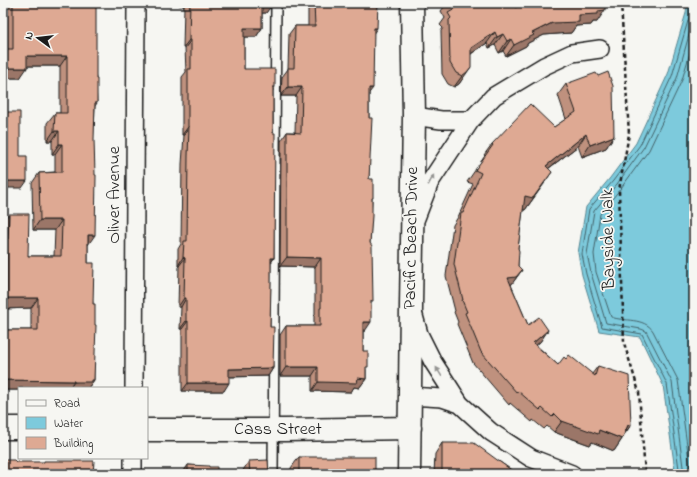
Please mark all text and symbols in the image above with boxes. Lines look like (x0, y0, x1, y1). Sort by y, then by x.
north arrow (18, 18, 58, 58)
text: N (21, 30, 38, 41)
street label: Oliver Avenue (102, 145, 128, 244)
street label: Pacific Beach Drive (398, 165, 426, 310)
one-way arrow (428, 174, 435, 186)
street label: Bayside Walk (595, 188, 623, 291)
one-way arrow (436, 366, 443, 377)
legend (18, 387, 148, 459)
text: Road (54, 395, 80, 413)
text: Water (54, 415, 83, 433)
street label: Cass Street (234, 417, 322, 443)
text: Building (53, 435, 93, 454)

